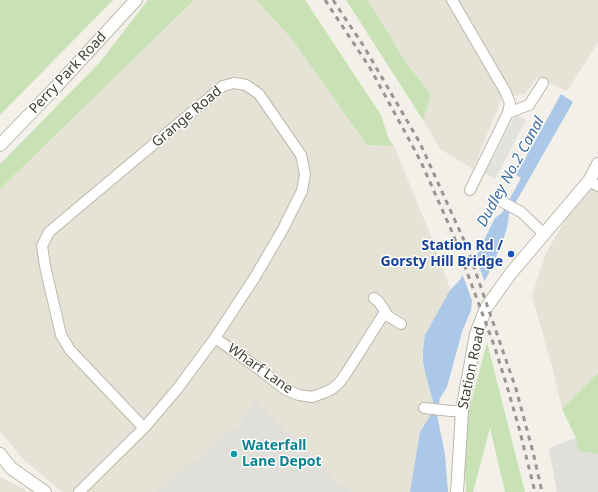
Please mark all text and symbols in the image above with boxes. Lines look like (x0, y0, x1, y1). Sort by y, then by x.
street label: Perry Park Road (26, 29, 110, 117)
street label: Grange Road (149, 83, 225, 151)
water label: Dudley No.2 Canal (473, 114, 549, 230)
place label: Station Rd / Gorsty Hill Bridge (380, 238, 503, 270)
marker: Station Rd / Gorsty Hill Bridge (506, 249, 516, 259)
street label: Station Road (455, 325, 489, 411)
street label: Wharf Lane (224, 340, 296, 398)
place label: Waterfall Lane Depot (242, 438, 322, 470)
marker: Waterfall Lane Depot (229, 449, 239, 459)

